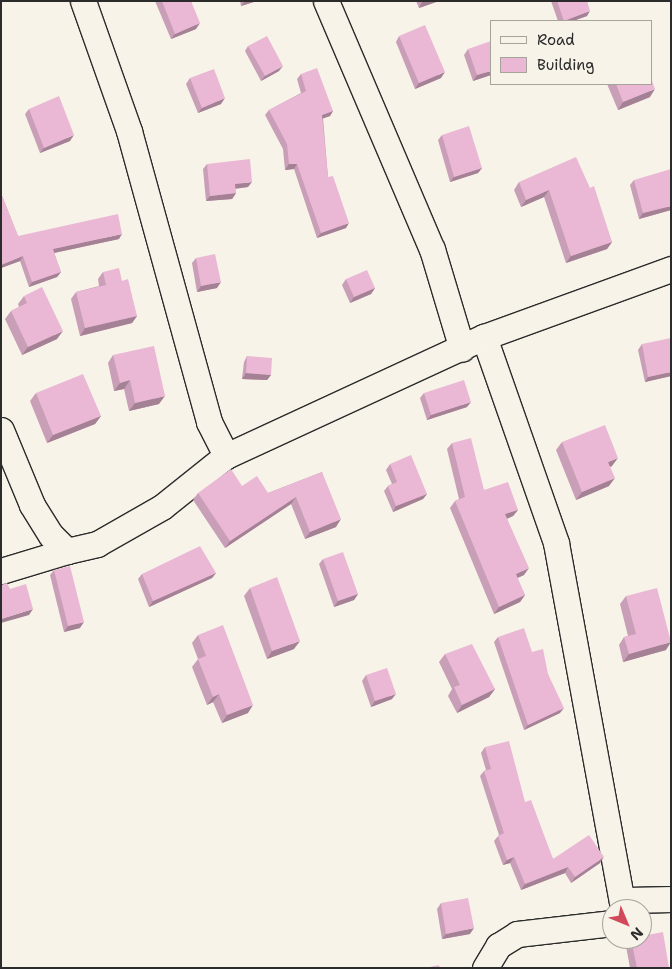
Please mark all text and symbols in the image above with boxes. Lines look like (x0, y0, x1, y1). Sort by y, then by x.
legend (490, 20, 652, 85)
text: Road (537, 30, 575, 50)
text: Building (537, 55, 594, 75)
north arrow (602, 899, 652, 949)
text: N (627, 924, 647, 944)

